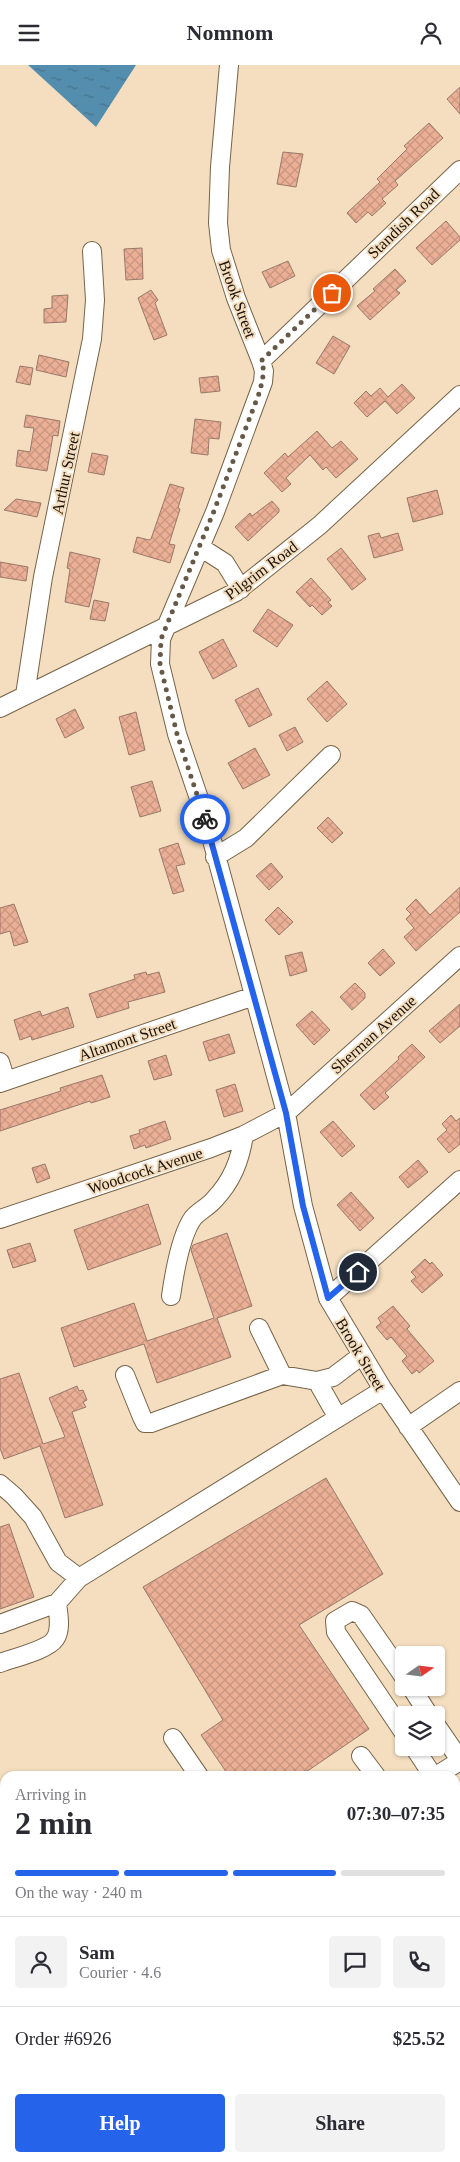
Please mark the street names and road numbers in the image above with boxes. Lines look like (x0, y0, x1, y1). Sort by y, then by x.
street label: Standish Road (364, 185, 443, 262)
street label: Brook Street (216, 258, 260, 341)
street label: Arthur Street (48, 430, 83, 516)
street label: Pilgrim Road (222, 538, 301, 604)
street label: Sherman Avenue (327, 992, 419, 1077)
street label: Altamont Street (76, 1015, 179, 1064)
street label: Woodcock Avenue (86, 1144, 205, 1197)
street label: Brook Street (332, 1315, 389, 1394)

